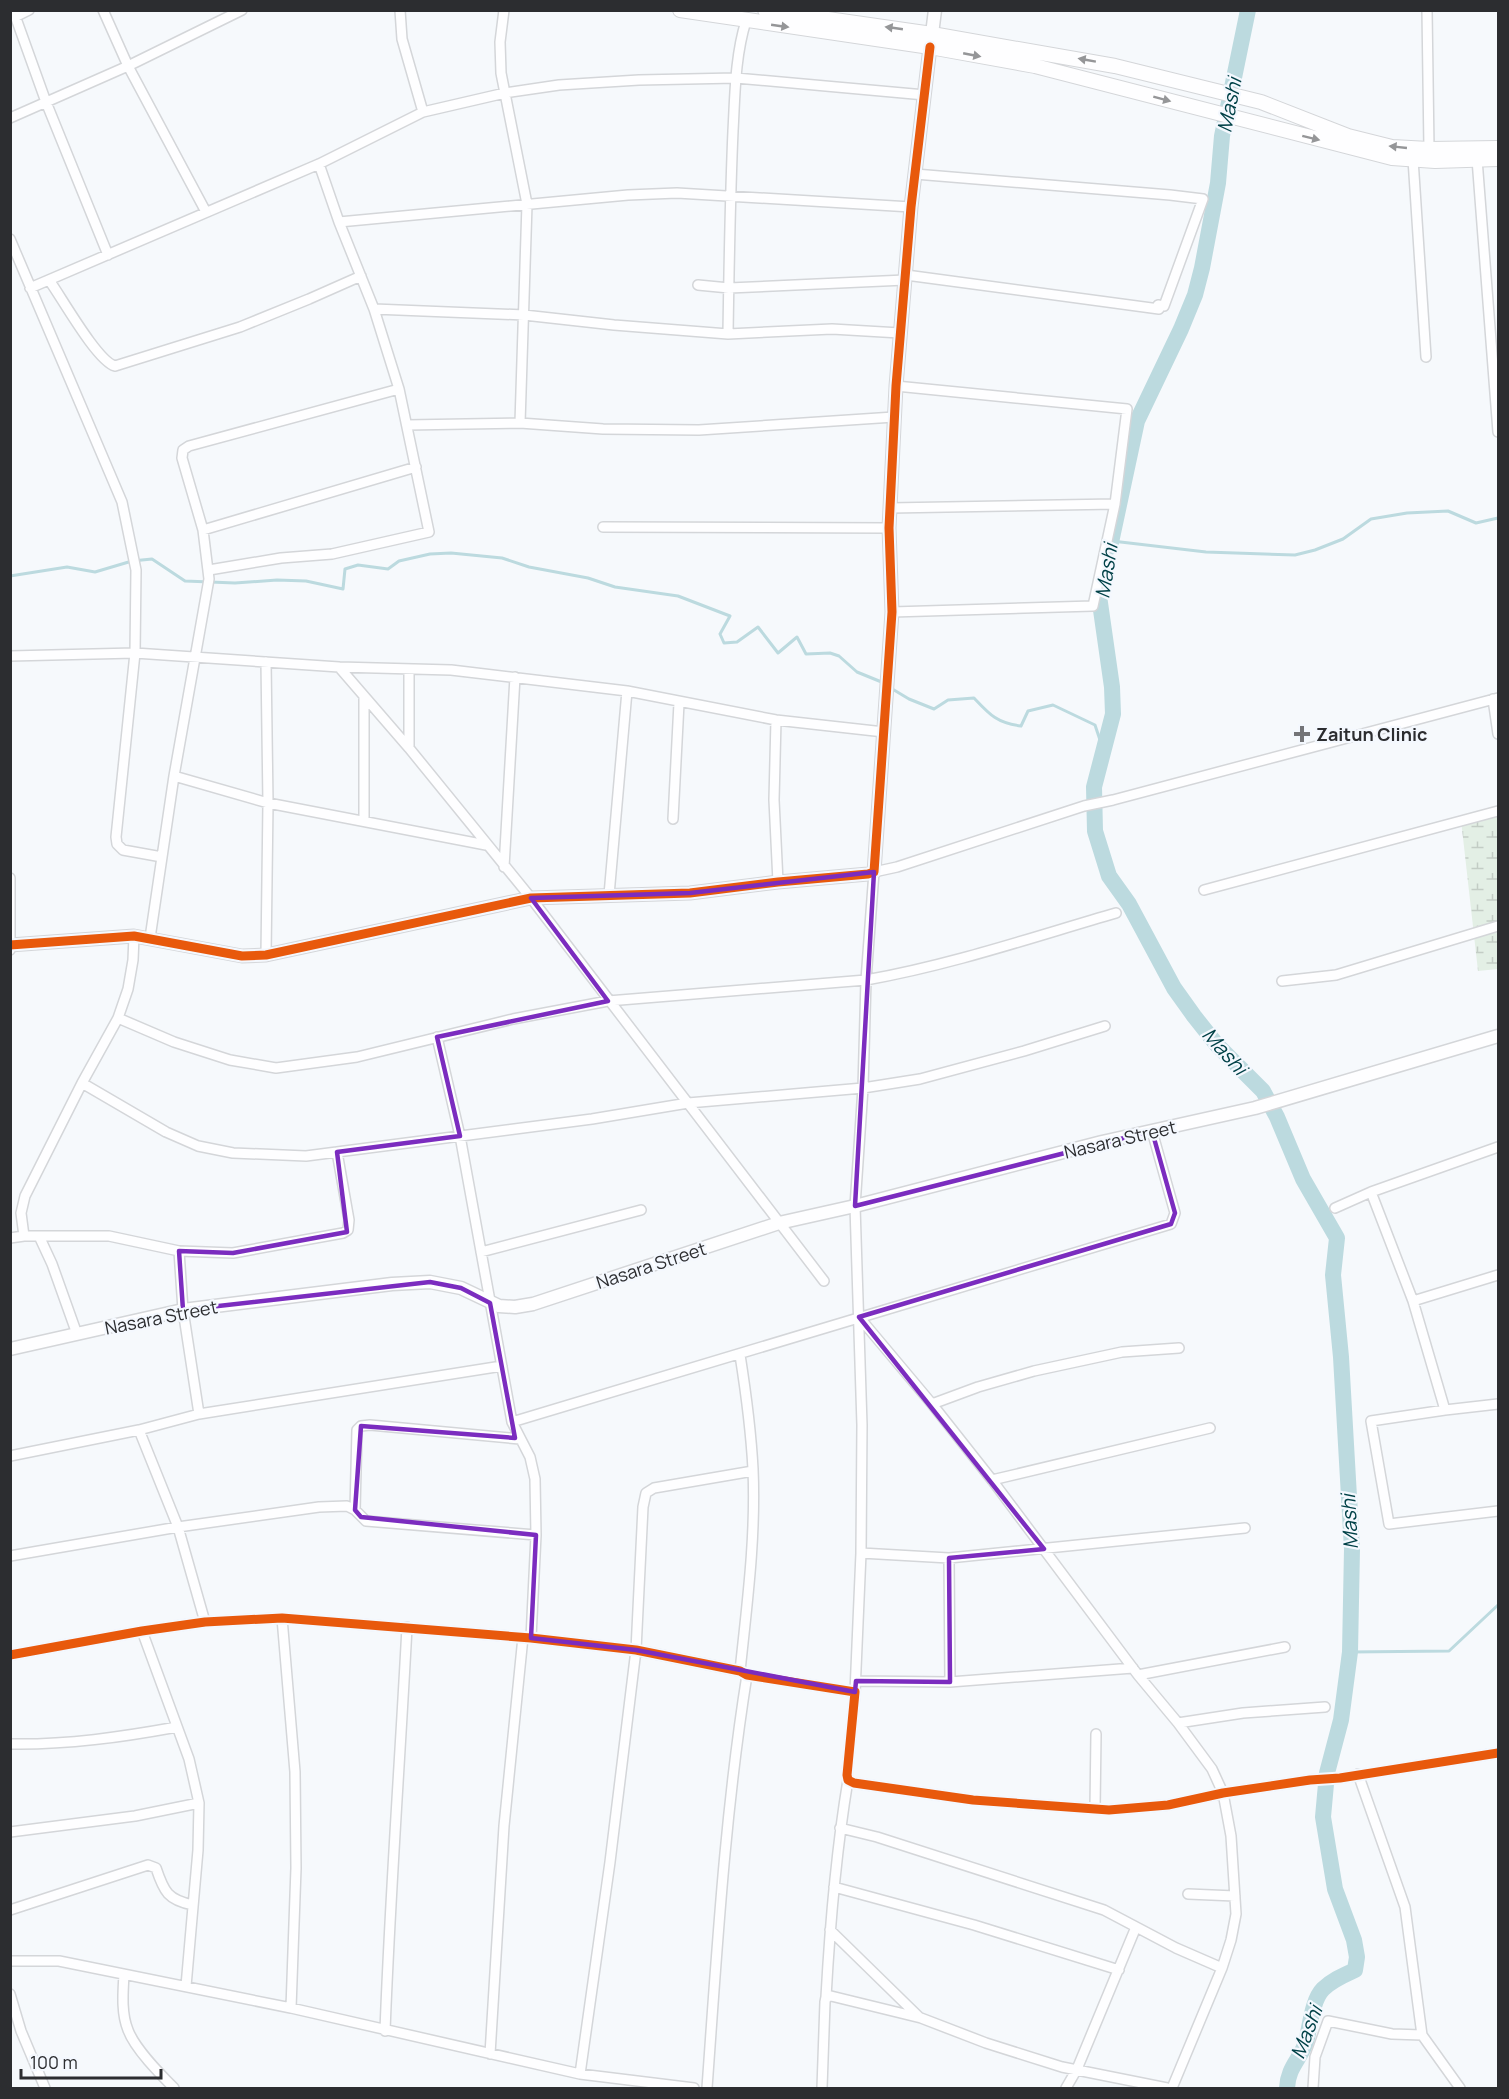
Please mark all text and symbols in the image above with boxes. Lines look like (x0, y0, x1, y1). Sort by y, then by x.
one-way arrow (770, 21, 789, 30)
one-way arrow (885, 24, 904, 33)
one-way arrow (963, 50, 982, 59)
one-way arrow (1077, 56, 1096, 65)
water label: Mashi (1211, 73, 1248, 135)
one-way arrow (1153, 95, 1171, 104)
one-way arrow (1302, 133, 1320, 143)
one-way arrow (1389, 142, 1408, 152)
water label: Mashi (1088, 539, 1124, 600)
place label: Zaitun Clinic (1316, 722, 1427, 746)
marker: Zaitun Clinic (1293, 725, 1311, 743)
water label: Mashi (1197, 1022, 1255, 1082)
street label: Nasara Street (1062, 1114, 1178, 1164)
street label: Nasara Street (593, 1236, 709, 1294)
street label: Nasara Street (103, 1294, 219, 1340)
water label: Mashi (1334, 1492, 1364, 1550)
water label: Mashi (1284, 1999, 1329, 2063)
scale bar (21, 2042, 160, 2080)
text: 100 m (30, 2050, 78, 2074)

